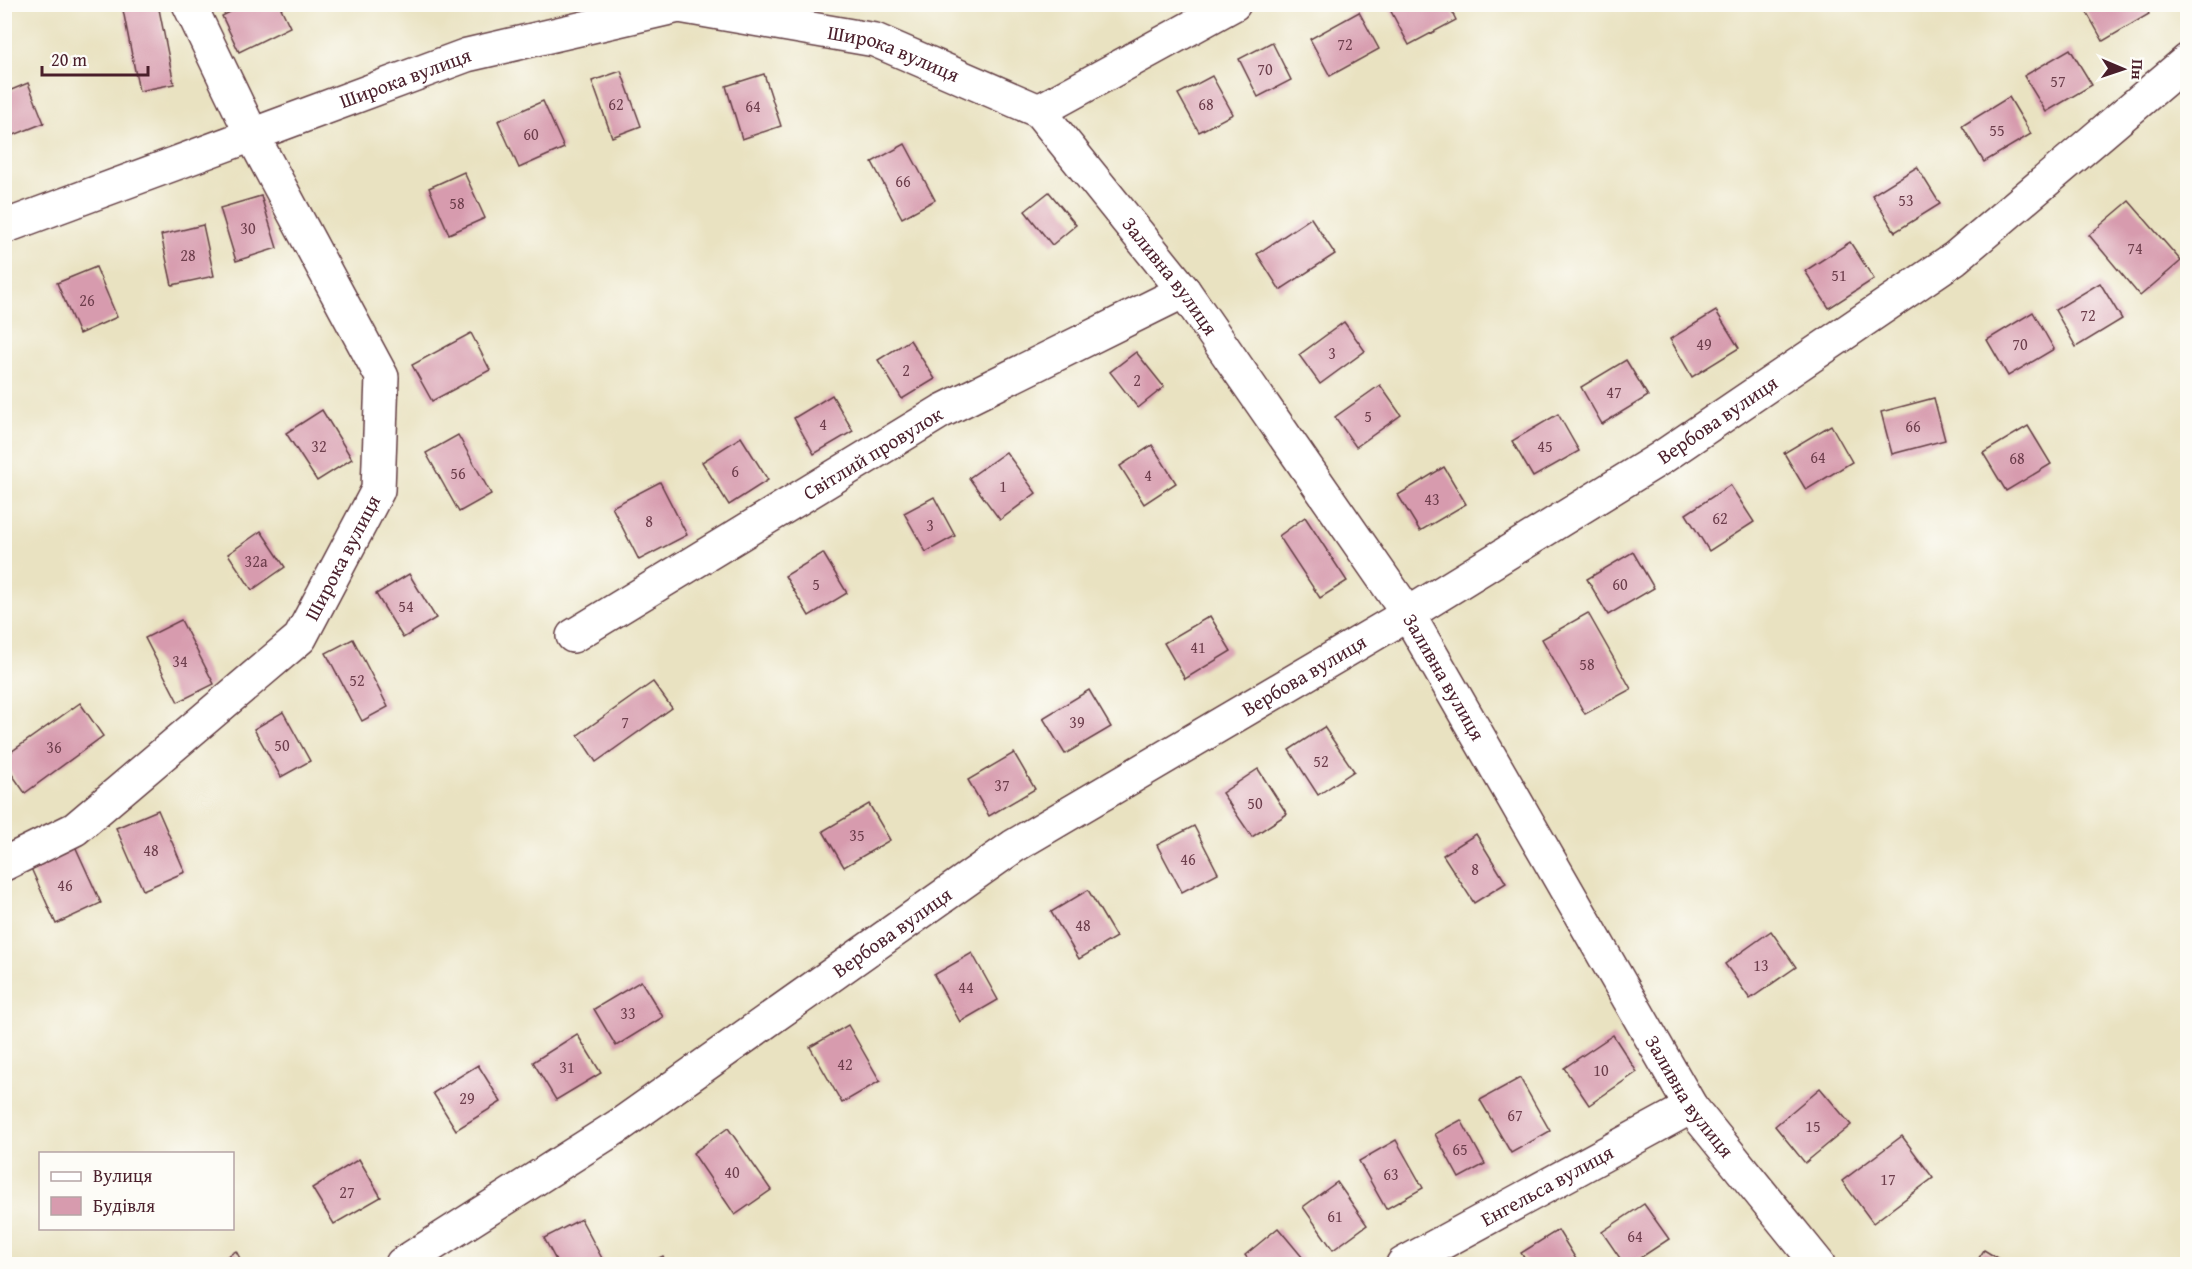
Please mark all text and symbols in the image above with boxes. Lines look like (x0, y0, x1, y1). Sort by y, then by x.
street label: Широка вулиця (826, 17, 964, 89)
house number: 72 (1337, 32, 1353, 56)
scale bar (42, 39, 148, 77)
north arrow (2093, 39, 2153, 99)
street label: Широка вулиця (335, 40, 475, 115)
text: 20 m (51, 46, 87, 73)
house number: 70 (1257, 57, 1273, 81)
text: Пн (2126, 59, 2150, 80)
house number: 57 (2050, 69, 2066, 93)
house number: 62 (608, 92, 624, 116)
house number: 68 (1198, 92, 1214, 116)
house number: 64 (745, 94, 761, 118)
house number: 55 (1989, 118, 2005, 142)
house number: 60 (523, 122, 539, 146)
house number: 66 (895, 169, 911, 193)
house number: 53 (1898, 188, 1914, 212)
house number: 58 (449, 191, 465, 215)
street label: Заливна вулиця (1116, 210, 1225, 341)
house number: 30 (240, 216, 256, 240)
house number: 74 (2127, 236, 2143, 260)
house number: 28 (180, 243, 196, 267)
house number: 51 (1831, 263, 1847, 287)
house number: 26 (79, 288, 95, 312)
house number: 72 (2080, 303, 2096, 327)
house number: 49 (1696, 332, 1712, 356)
house number: 70 (2012, 332, 2028, 356)
house number: 3 (1328, 341, 1336, 365)
house number: 2 (902, 358, 910, 382)
house number: 2 (1133, 368, 1141, 392)
street label: Вербова вулиця (1651, 368, 1783, 471)
house number: 47 (1606, 380, 1622, 404)
street label: Світлий провулок (797, 399, 948, 507)
house number: 5 (1364, 404, 1372, 428)
house number: 4 (819, 412, 827, 436)
house number: 66 (1905, 414, 1921, 438)
house number: 32 (311, 434, 327, 458)
house number: 45 (1537, 434, 1553, 458)
house number: 64 (1810, 445, 1826, 469)
house number: 68 (2009, 446, 2025, 470)
house number: 6 (731, 459, 739, 483)
house number: 56 (450, 461, 466, 485)
house number: 4 (1144, 463, 1152, 487)
house number: 1 (999, 474, 1007, 498)
house number: 43 (1424, 487, 1440, 511)
street label: Широка вулиця (297, 490, 387, 626)
house number: 62 (1712, 506, 1728, 530)
house number: 8 (645, 509, 653, 533)
house number: 3 (926, 513, 934, 537)
house number: 32а (244, 549, 268, 573)
house number: 5 (812, 572, 820, 596)
house number: 60 (1612, 572, 1628, 596)
house number: 54 (398, 594, 414, 618)
street label: Заливна вулиця (1397, 608, 1493, 746)
street label: Вербова вулиця (1236, 627, 1372, 723)
house number: 41 (1190, 635, 1206, 659)
house number: 34 (172, 649, 188, 673)
house number: 58 (1579, 652, 1595, 676)
house number: 52 (349, 668, 365, 692)
house number: 7 (621, 710, 629, 734)
house number: 39 (1069, 710, 1085, 734)
house number: 50 (274, 733, 290, 757)
house number: 36 (46, 735, 62, 759)
house number: 52 (1313, 749, 1329, 773)
house number: 37 (994, 773, 1010, 797)
house number: 50 (1247, 791, 1263, 815)
house number: 35 (849, 823, 865, 847)
house number: 48 (143, 838, 159, 862)
house number: 46 (1180, 847, 1196, 871)
house number: 8 (1471, 857, 1479, 881)
house number: 46 (57, 873, 73, 897)
street label: Вербова вулиця (826, 880, 957, 984)
house number: 48 (1075, 913, 1091, 937)
house number: 13 (1753, 953, 1769, 977)
house number: 44 (958, 975, 974, 999)
house number: 33 (620, 1001, 636, 1025)
street label: Заливна вулиця (1639, 1029, 1741, 1164)
house number: 42 (837, 1052, 853, 1076)
house number: 31 (559, 1055, 575, 1079)
house number: 10 (1593, 1058, 1609, 1082)
house number: 29 (459, 1086, 475, 1110)
house number: 67 (1507, 1103, 1523, 1127)
house number: 15 (1805, 1114, 1821, 1138)
house number: 65 (1452, 1137, 1468, 1161)
street label: Енгельса вулиця (1475, 1137, 1618, 1233)
legend (39, 1152, 234, 1230)
house number: 40 (724, 1160, 740, 1184)
text: Вулиця (93, 1162, 152, 1189)
house number: 63 (1383, 1162, 1399, 1186)
house number: 17 (1880, 1167, 1896, 1191)
house number: 27 (339, 1180, 355, 1204)
text: Будівля (93, 1192, 155, 1219)
house number: 61 (1327, 1204, 1343, 1228)
house number: 64 (1627, 1224, 1643, 1248)

